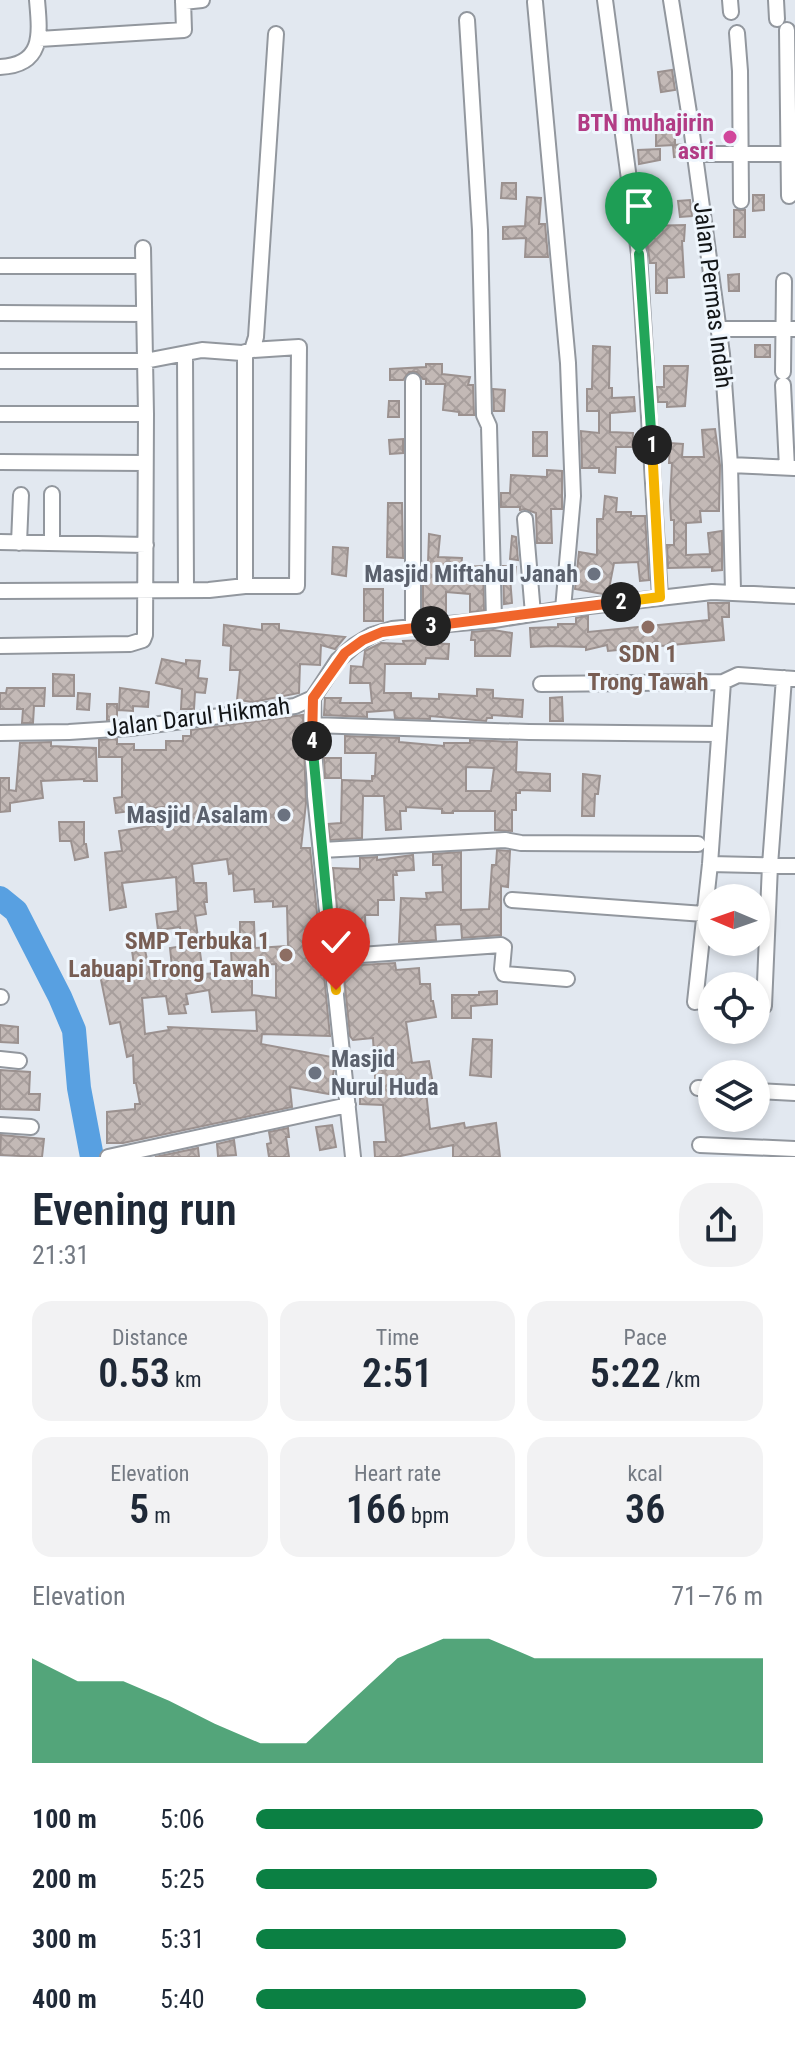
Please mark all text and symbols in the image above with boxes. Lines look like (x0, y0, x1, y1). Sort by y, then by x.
place label: BTN muhajirin asri (577, 109, 714, 165)
marker: BTN muhajirin asri (721, 128, 739, 146)
pin (605, 172, 673, 254)
icon: arrive (617, 184, 661, 228)
street label: Jalan Permas Indah (688, 200, 738, 390)
pin: 1 (632, 425, 672, 465)
text: 1 (646, 432, 658, 457)
place label: Masjid Miftahul Janah (364, 560, 578, 588)
marker: Masjid Miftahul Janah (585, 565, 603, 583)
pin: 2 (601, 582, 641, 622)
text: 2 (615, 589, 627, 614)
pin: 3 (411, 606, 451, 646)
text: 3 (425, 613, 437, 638)
marker: SDN 1 Trong Tawah (639, 618, 657, 636)
place label: SDN 1 Trong Tawah (587, 640, 709, 696)
street label: Jalan Darul Hikmah (105, 692, 291, 742)
pin: 4 (292, 721, 332, 761)
text: 4 (306, 728, 318, 753)
place label: Masjid Asalam (127, 801, 268, 829)
marker: Masjid Asalam (275, 806, 293, 824)
north arrow (698, 884, 770, 956)
map controls (698, 884, 770, 1132)
pin (302, 908, 370, 990)
icon: check (314, 920, 358, 964)
place label: SMP Terbuka 1 Labuapi Trong Tawah (68, 927, 270, 983)
marker: SMP Terbuka 1 Labuapi Trong Tawah (277, 946, 295, 964)
button: locate (698, 972, 770, 1044)
place label: Masjid Nurul Huda (331, 1045, 439, 1101)
button: layers (698, 1060, 770, 1132)
marker: Masjid Nurul Huda (306, 1064, 324, 1082)
button: share (679, 1183, 763, 1267)
text: Evening run (32, 1184, 237, 1236)
text: 21:31 (32, 1240, 89, 1270)
text: Distance (112, 1325, 188, 1350)
text: Time (376, 1325, 419, 1350)
text: Pace (624, 1325, 667, 1350)
text: 0.53 (98, 1350, 170, 1397)
text: 2:51 (362, 1350, 433, 1397)
text: 5:22 (590, 1350, 661, 1397)
text: km (170, 1367, 201, 1392)
text: /km (661, 1367, 700, 1392)
text: Elevation (110, 1461, 189, 1486)
text: Heart rate (354, 1461, 441, 1486)
text: kcal (627, 1461, 663, 1486)
text: 5 (129, 1486, 149, 1533)
text: 166 (346, 1486, 406, 1533)
text: 36 (625, 1486, 665, 1533)
text: m (149, 1503, 171, 1528)
text: bpm (406, 1503, 449, 1528)
text: Elevation (32, 1581, 126, 1611)
text: 71–76 m (671, 1581, 763, 1611)
text: 100 m (32, 1804, 97, 1834)
text: 5:06 (160, 1804, 205, 1834)
text: 200 m (32, 1864, 97, 1894)
text: 5:25 (160, 1864, 205, 1894)
text: 300 m (32, 1924, 97, 1954)
text: 5:31 (160, 1924, 205, 1954)
text: 400 m (32, 1984, 97, 2014)
text: 5:40 (160, 1984, 205, 2014)

